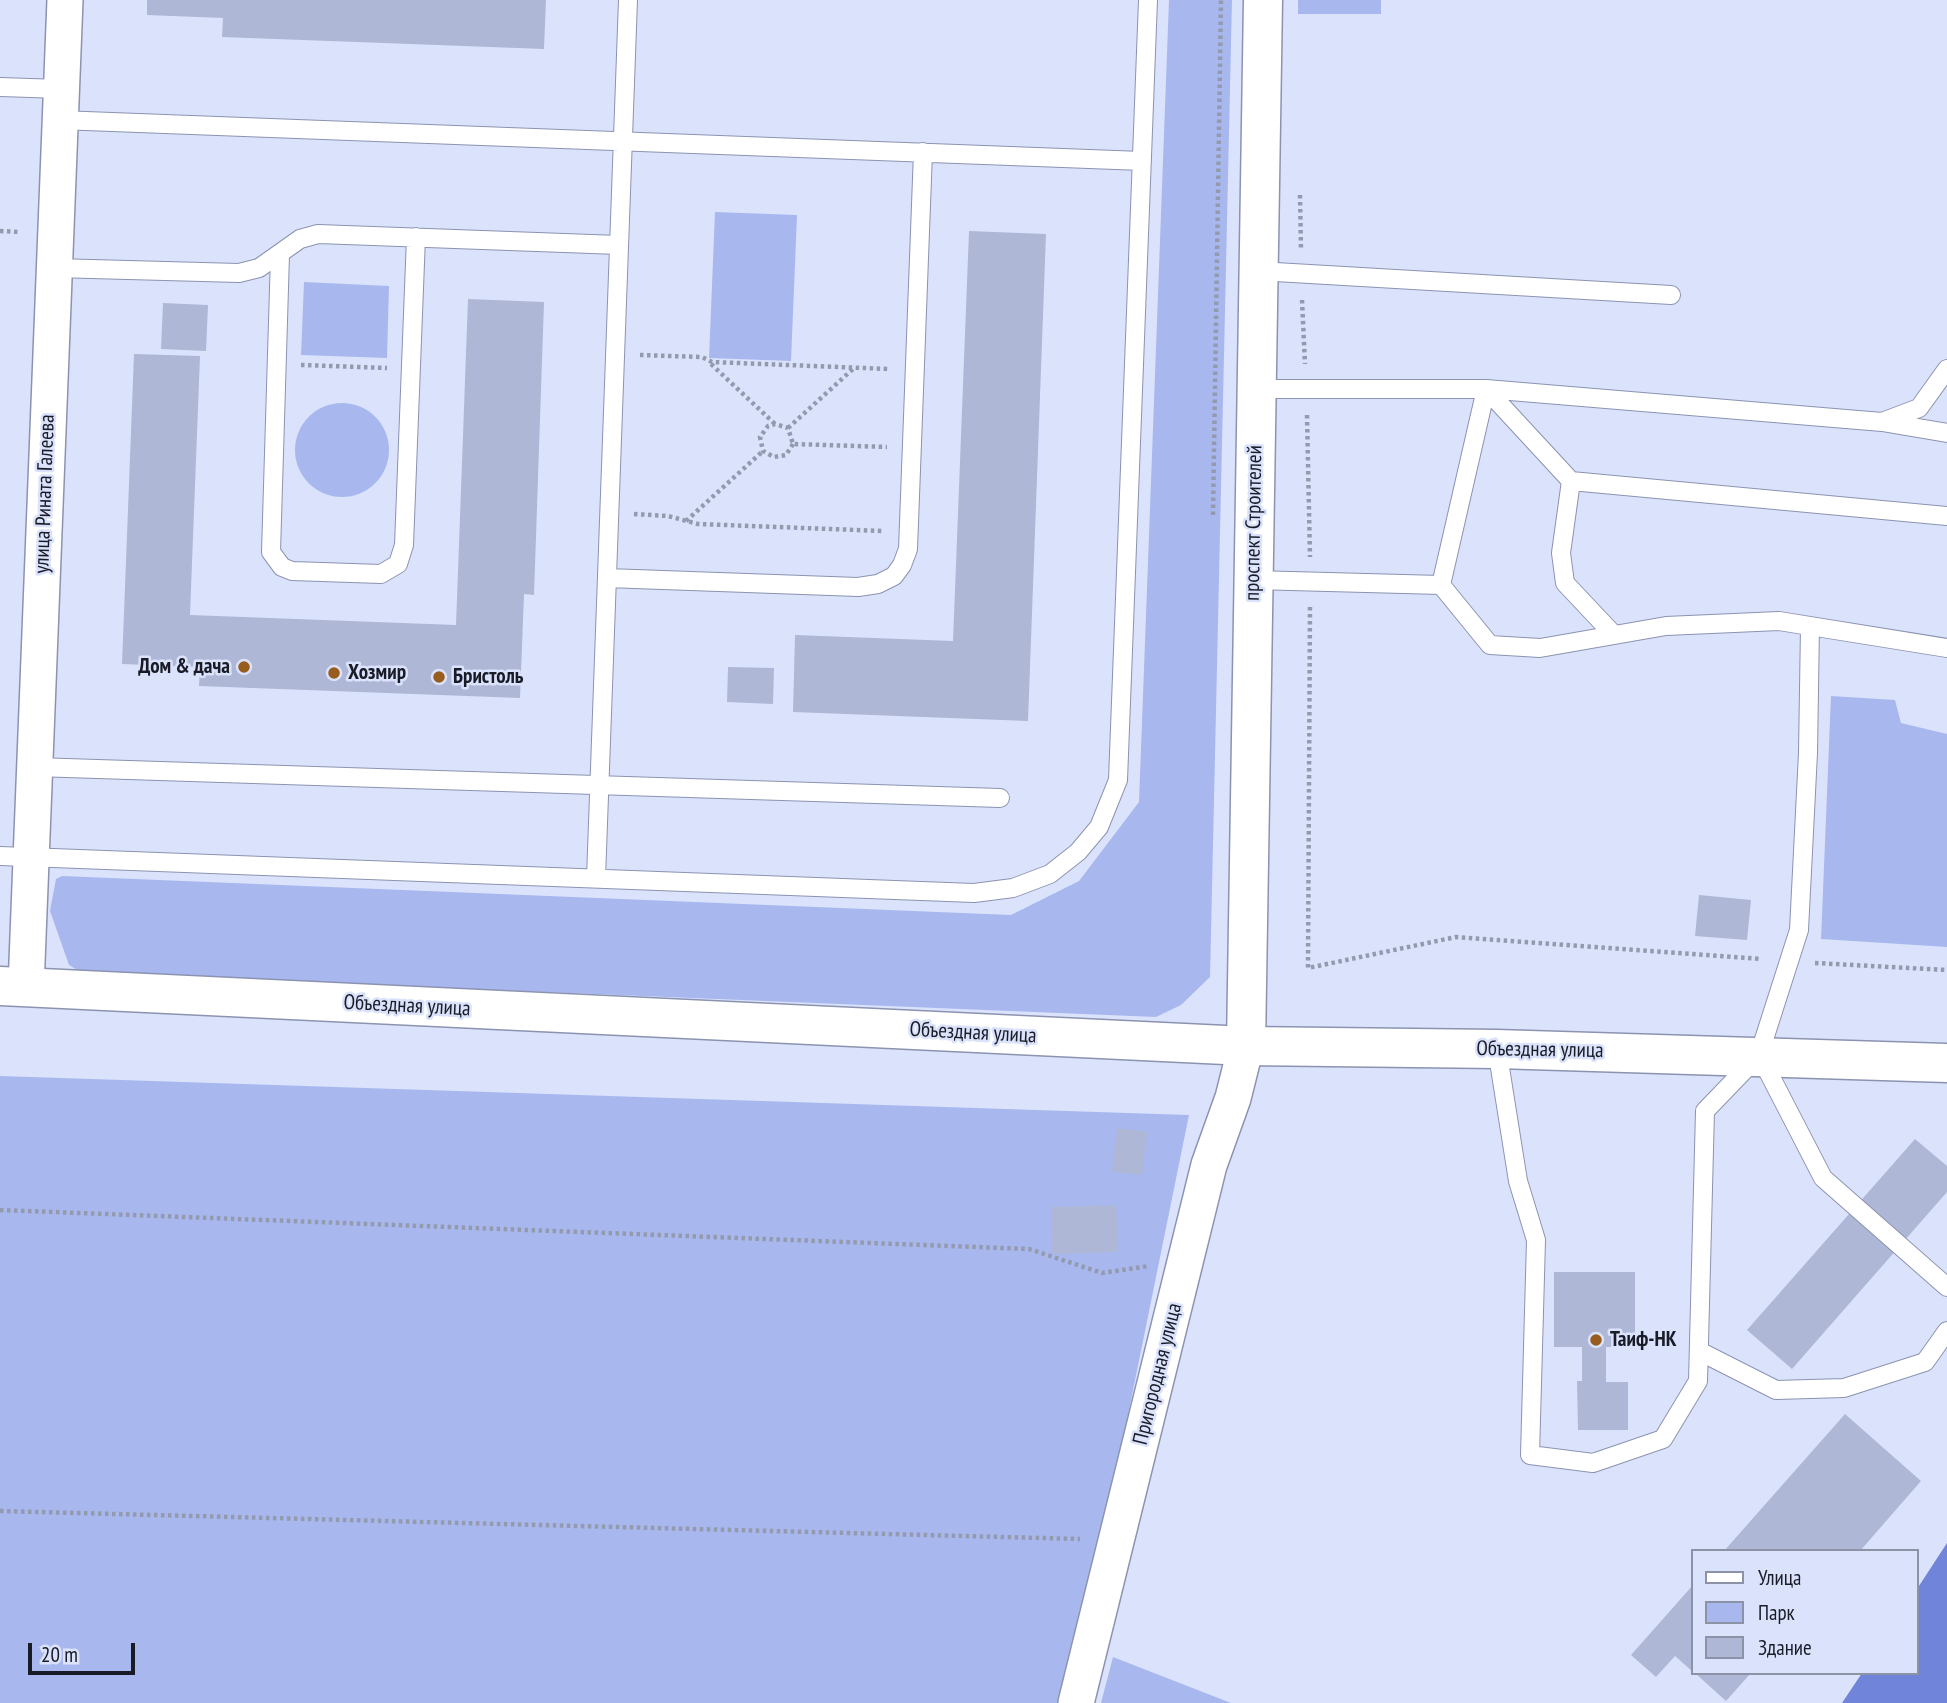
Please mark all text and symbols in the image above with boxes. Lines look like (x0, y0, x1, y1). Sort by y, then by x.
street label: улица Рината Галеева (30, 414, 60, 574)
street label: проспект Строителей (1240, 445, 1268, 601)
place label: Дом & дача (138, 654, 230, 680)
marker: Дом & дача (236, 659, 252, 675)
place label: Хозмир (348, 660, 406, 686)
place label: Бристоль (453, 664, 523, 690)
marker: Хозмир (326, 665, 342, 681)
marker: Бристоль (431, 669, 447, 685)
street label: Объездная улица (343, 990, 471, 1022)
street label: Объездная улица (909, 1017, 1037, 1049)
street label: Объездная улица (1476, 1036, 1604, 1064)
street label: Пригородная улица (1128, 1301, 1188, 1447)
place label: Таиф-НК (1610, 1327, 1677, 1353)
marker: Таиф-НК (1588, 1332, 1604, 1348)
legend (1692, 1549, 1919, 1675)
text: Улица (1758, 1564, 1801, 1591)
text: Парк (1758, 1599, 1795, 1626)
scale bar (32, 1630, 138, 1674)
text: Здание (1758, 1634, 1812, 1661)
text: 20 m (41, 1641, 78, 1668)

